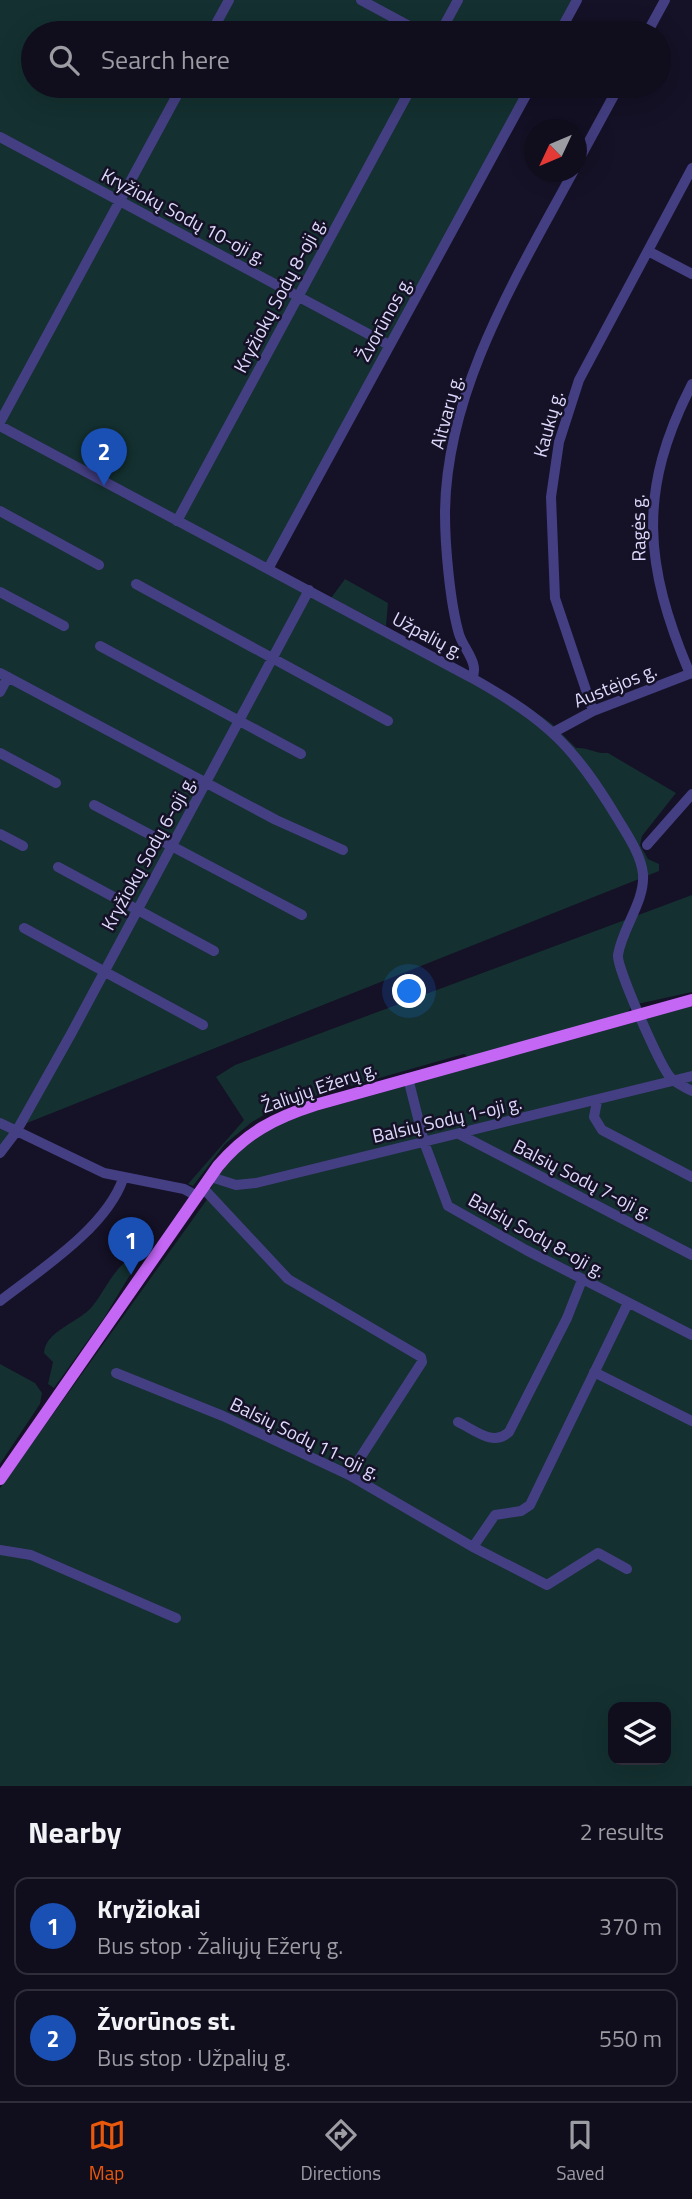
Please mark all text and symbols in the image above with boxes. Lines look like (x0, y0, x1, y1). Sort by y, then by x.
search box (21, 21, 671, 98)
text: Search here (101, 40, 230, 79)
icon: search (45, 41, 83, 79)
north arrow (524, 119, 587, 182)
street label: Kryžiokų Sodų 10-oji g. (96, 160, 272, 271)
street label: Kryžiokų Sodų 8-oji g. (225, 212, 332, 378)
street label: Žvorūnos g. (348, 271, 419, 366)
street label: Aitvarų g. (422, 372, 469, 452)
street label: Kaukų g. (525, 387, 570, 460)
pin: 2 (81, 428, 127, 486)
street label: Ragės g. (622, 494, 653, 562)
street label: Užpalių g. (387, 604, 469, 665)
street label: Austėjos g. (569, 655, 661, 714)
street label: Kryžiokų Sodų 6-oji g. (93, 770, 202, 935)
your location (392, 974, 426, 1008)
street label: Žaliųjų Ežerų g. (257, 1053, 381, 1120)
street label: Balsių Sodų 1-oji g. (369, 1087, 525, 1150)
street label: Balsių Sodų 7-oji g. (509, 1131, 658, 1226)
street label: Balsių Sodų 8-oji g. (463, 1185, 611, 1284)
pin: 1 (108, 1217, 154, 1275)
street label: Balsių Sodų 11-oji g. (225, 1389, 385, 1486)
map controls (608, 1702, 671, 1765)
button: layers (608, 1702, 671, 1765)
text: Nearby (28, 1809, 121, 1855)
text: 2 results (580, 1814, 664, 1849)
text: Kryžiokai (97, 1889, 201, 1928)
text: 1 (47, 1909, 59, 1944)
text: 370 m (599, 1909, 662, 1944)
text: Bus stop · Žaliųjų Ežerų g. (97, 1928, 343, 1963)
text: Žvorūnos st. (97, 2001, 236, 2040)
text: 2 (47, 2021, 59, 2056)
text: 550 m (599, 2021, 662, 2056)
text: Bus stop · Užpalių g. (97, 2040, 291, 2075)
tab: Map (88, 2116, 126, 2187)
tab: Directions (301, 2116, 381, 2187)
tab: Saved (556, 2116, 604, 2187)

